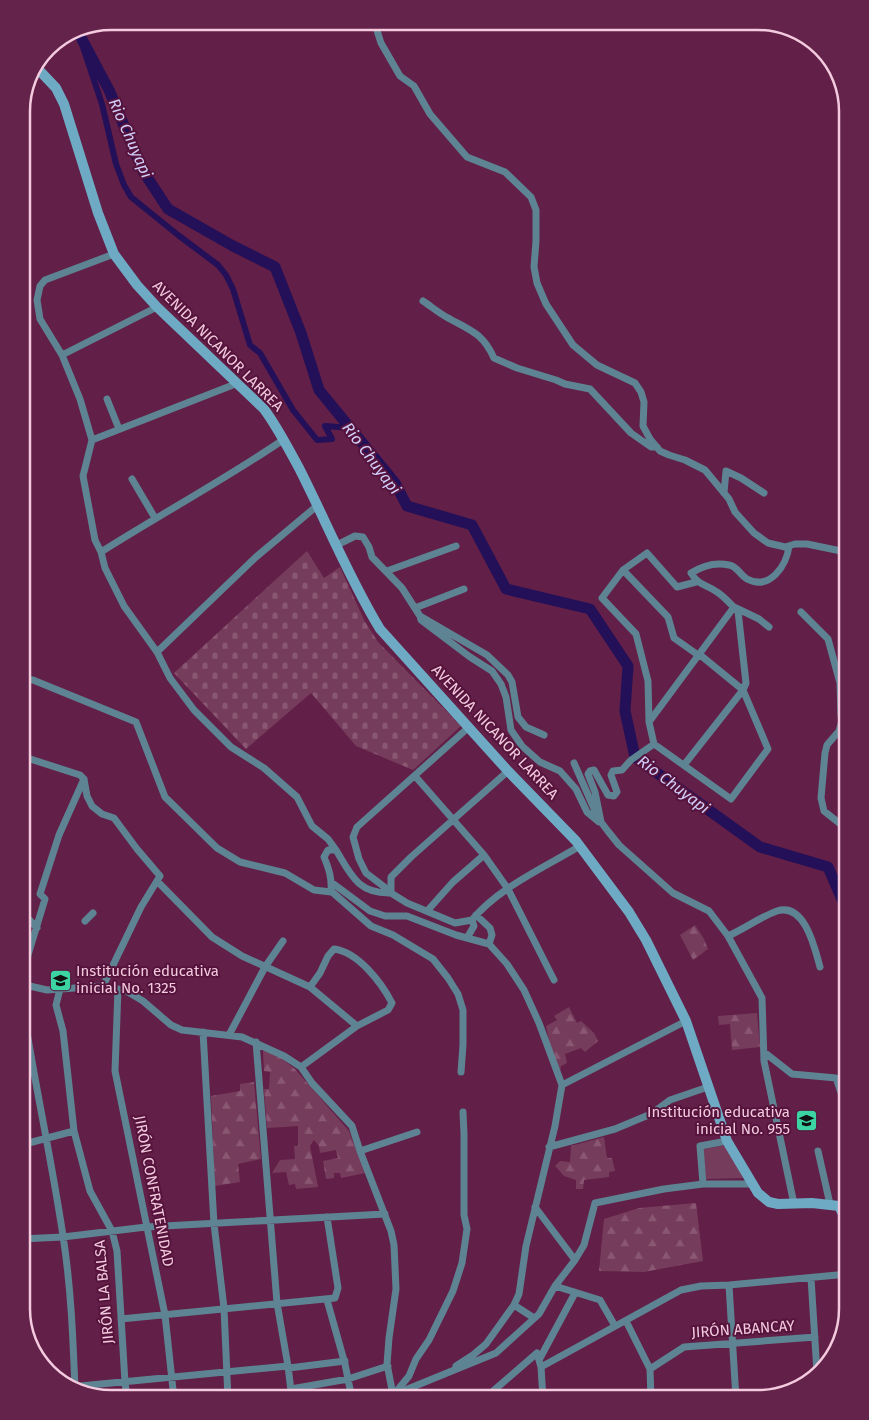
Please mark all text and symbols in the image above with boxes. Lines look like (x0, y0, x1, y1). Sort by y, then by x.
water label: Rio Chuyapi (105, 95, 157, 181)
street label: AVENIDA NICANOR LARREA (149, 277, 287, 415)
water label: Rio Chuyapi (338, 419, 405, 498)
street label: AVENIDA NICANOR LARREA (428, 661, 562, 803)
water label: Rio Chuyapi (634, 751, 714, 818)
place label: Institución educativa inicial No. 1325 (76, 962, 219, 997)
school or university icon: Institución educativa inicial No. 1325 (48, 968, 72, 992)
place label: Institución educativa inicial No. 955 (647, 1103, 790, 1138)
school or university icon: Institución educativa inicial No. 955 (794, 1109, 818, 1133)
street label: JIRÓN CONFRATENIDAD (130, 1114, 178, 1268)
street label: JIRÓN LA BALSA (90, 1239, 118, 1345)
street label: JIRÓN ABANCAY (691, 1316, 796, 1342)

